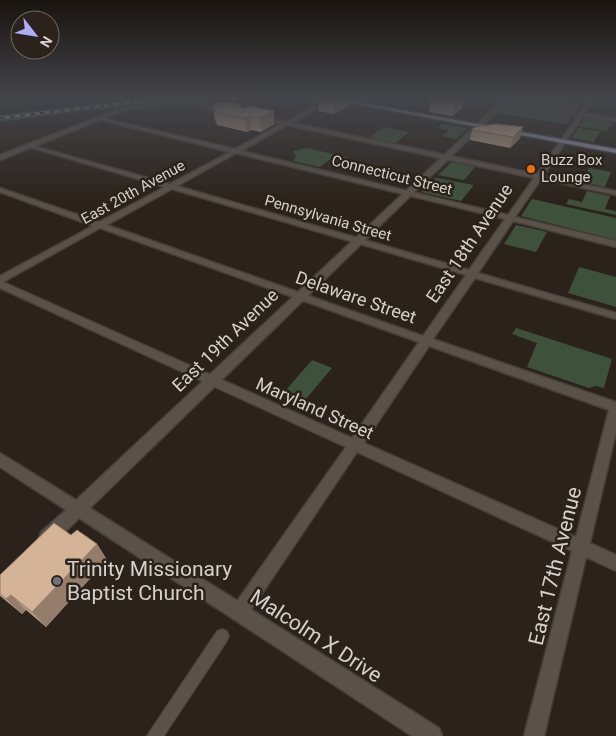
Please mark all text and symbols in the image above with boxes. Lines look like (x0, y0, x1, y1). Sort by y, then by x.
north arrow (10, 10, 60, 60)
text: N (37, 33, 56, 50)
street label: Connecticut Street (330, 151, 454, 199)
place label: Buzz Box Lounge (541, 151, 603, 186)
street label: East 20th Avenue (78, 156, 188, 228)
marker: Buzz Box Lounge (525, 163, 537, 175)
street label: East 18th Avenue (421, 179, 517, 307)
street label: Pennsylvania Street (263, 191, 394, 245)
street label: Delaware Street (293, 267, 419, 328)
street label: East 19th Avenue (168, 284, 282, 396)
street label: Maryland Street (253, 373, 377, 443)
street label: East 17th Avenue (524, 484, 586, 648)
place label: Trinity Missionary Baptist Church (67, 557, 232, 605)
marker: Trinity Missionary Baptist Church (51, 575, 63, 587)
street label: Malcolm X Drive (246, 585, 386, 687)

